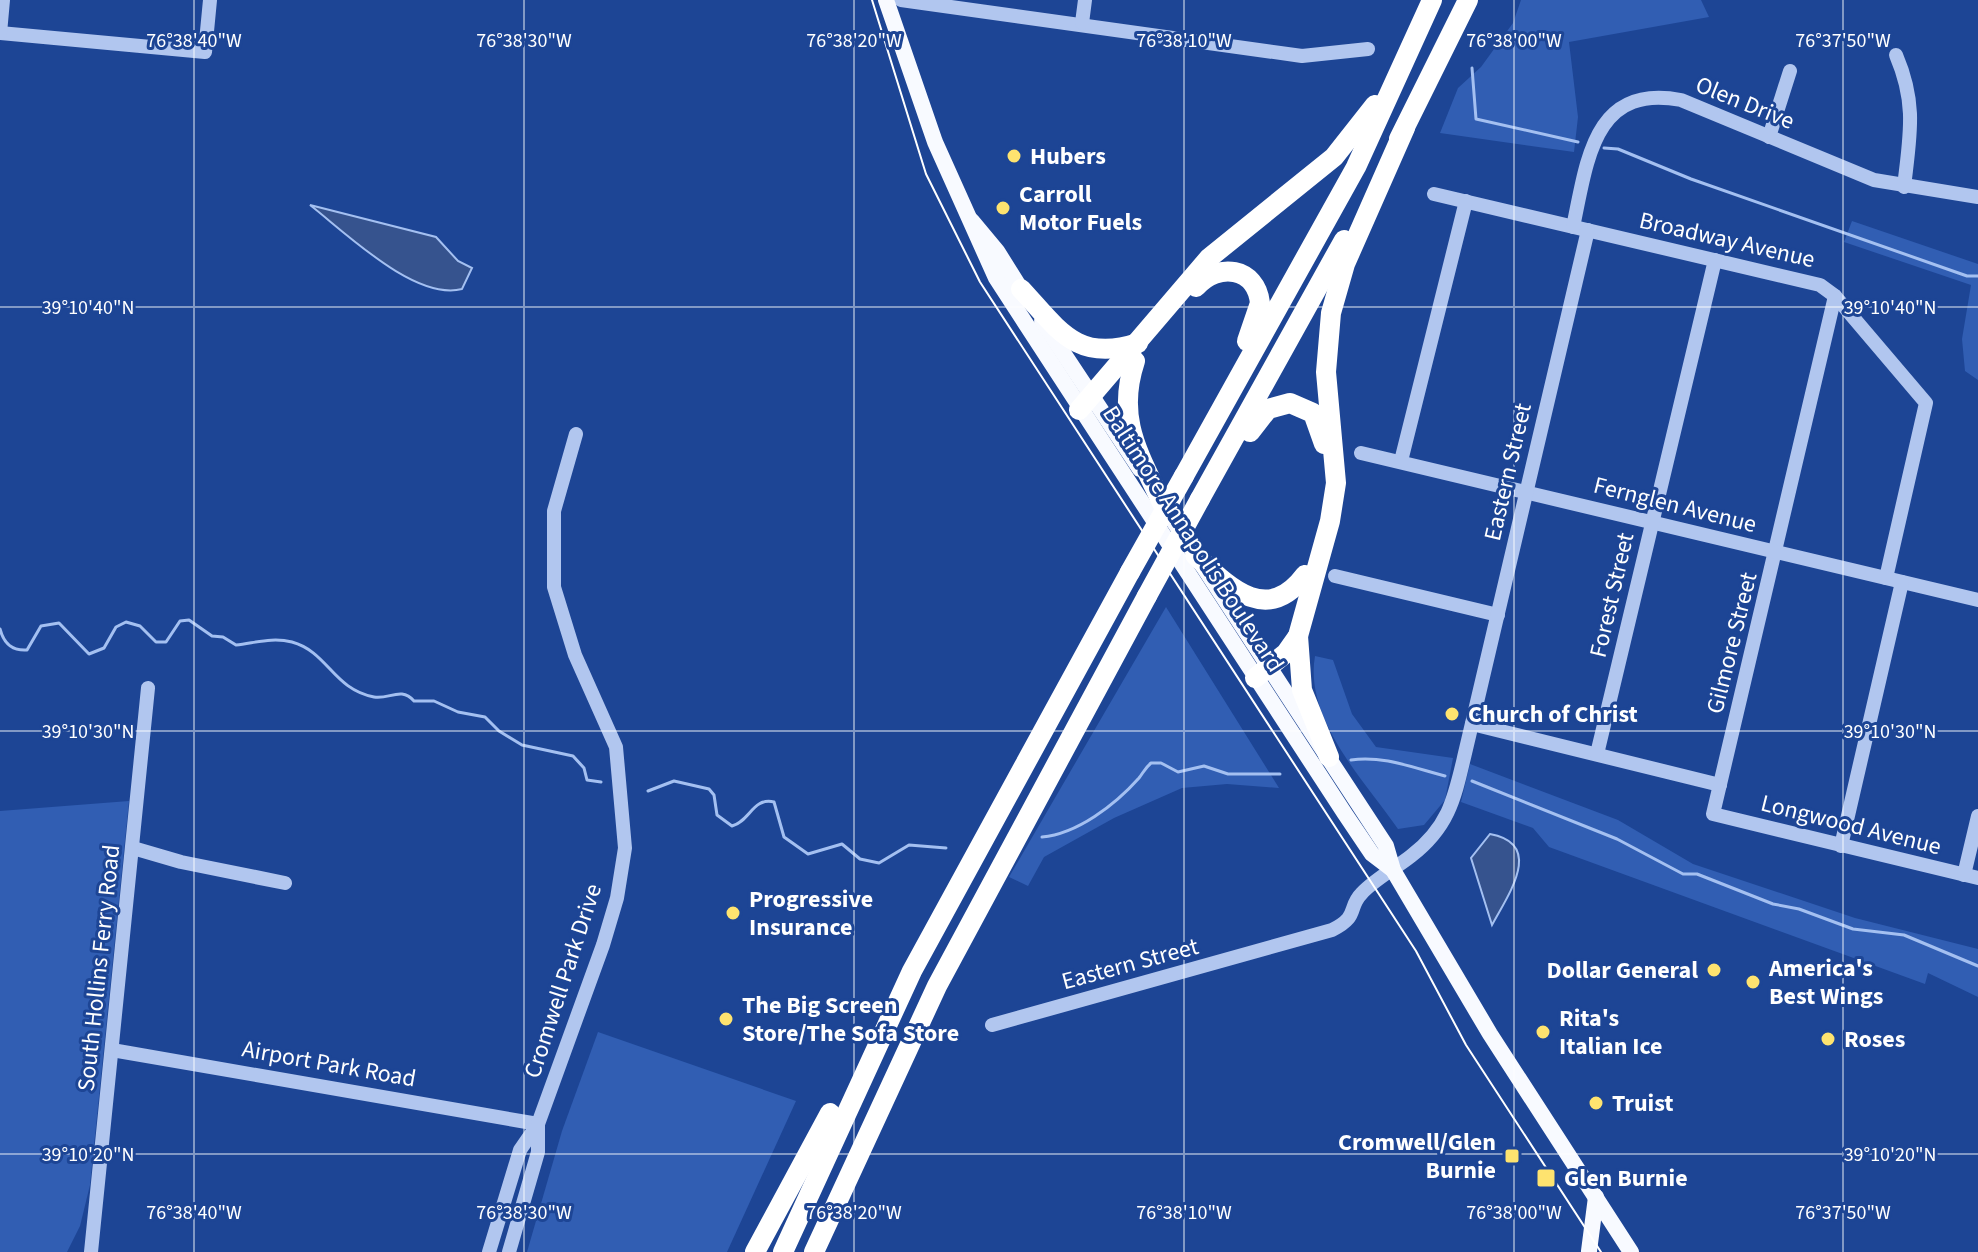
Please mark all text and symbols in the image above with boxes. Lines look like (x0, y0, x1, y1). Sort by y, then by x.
text: 76°38'40"W (146, 27, 242, 55)
text: 76°38'30"W (476, 27, 572, 55)
text: 76°38'20"W (806, 27, 902, 55)
text: 76°38'10"W (1136, 27, 1232, 55)
text: 76°38'00"W (1466, 27, 1562, 55)
text: 76°37'50"W (1795, 27, 1891, 55)
street label: Olen Drive (1690, 67, 1800, 139)
place label: Hubers (1030, 139, 1106, 174)
marker: Hubers (1005, 147, 1023, 165)
place label: Carroll Motor Fuels (1019, 177, 1142, 240)
marker: Carroll Motor Fuels (994, 199, 1012, 217)
street label: Broadway Avenue (1636, 203, 1818, 277)
text: 39°10'40"N (42, 294, 134, 322)
text: 39°10'40"N (1844, 294, 1936, 322)
street label: Baltimore Annapolis Boulevard (1094, 399, 1292, 679)
street label: Eastern Street (1475, 400, 1541, 544)
street label: Fernglen Avenue (1590, 468, 1760, 542)
street label: Forest Street (1581, 529, 1643, 661)
street label: Gilmore Street (1698, 569, 1766, 717)
place label: Church of Christ (1468, 697, 1638, 732)
marker: Church of Christ (1443, 705, 1461, 723)
text: 39°10'30"N (42, 718, 134, 746)
text: 39°10'30"N (1844, 718, 1936, 746)
street label: Longwood Avenue (1757, 786, 1945, 864)
street label: South Hollins Ferry Road (69, 843, 129, 1093)
street label: Cromwell Park Drive (515, 879, 611, 1083)
place label: Progressive Insurance (749, 882, 873, 945)
marker: Progressive Insurance (724, 904, 742, 922)
street label: Eastern Street (1058, 929, 1202, 999)
place label: America's Best Wings (1768, 951, 1883, 1014)
place label: Dollar General (1546, 953, 1698, 988)
marker: Dollar General (1705, 961, 1723, 979)
marker: America's Best Wings (1744, 973, 1762, 991)
place label: The Big Screen Store/The Sofa Store (742, 988, 959, 1051)
place label: Rita's Italian Ice (1559, 1001, 1662, 1064)
marker: The Big Screen Store/The Sofa Store (717, 1010, 735, 1028)
place label: Roses (1844, 1022, 1905, 1057)
marker: Rita's Italian Ice (1534, 1023, 1552, 1041)
marker: Roses (1819, 1030, 1837, 1048)
street label: Airport Park Road (239, 1031, 419, 1097)
place label: Truist (1612, 1086, 1674, 1121)
marker: Truist (1587, 1094, 1605, 1112)
place label: Cromwell/Glen Burnie (1338, 1125, 1496, 1188)
text: 39°10'20"N (42, 1141, 134, 1169)
text: 39°10'20"N (1844, 1141, 1936, 1169)
marker: Cromwell/Glen Burnie (1503, 1147, 1521, 1165)
place label: Glen Burnie (1564, 1161, 1688, 1196)
marker: Glen Burnie (1535, 1167, 1557, 1189)
text: 76°38'40"W (146, 1199, 242, 1227)
text: 76°38'30"W (476, 1199, 572, 1227)
text: 76°38'20"W (806, 1199, 902, 1227)
text: 76°38'10"W (1136, 1199, 1232, 1227)
text: 76°38'00"W (1466, 1199, 1562, 1227)
text: 76°37'50"W (1795, 1199, 1891, 1227)

